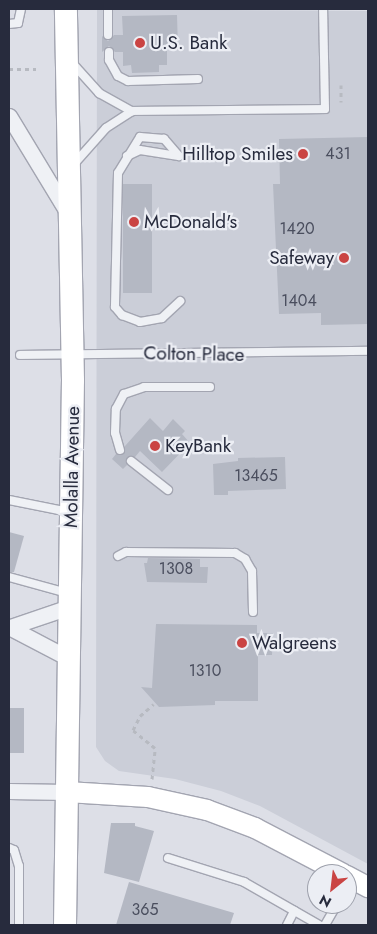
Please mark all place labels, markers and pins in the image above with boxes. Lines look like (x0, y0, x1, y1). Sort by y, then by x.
place label: U.S. Bank (150, 32, 227, 54)
marker: U.S. Bank (134, 37, 146, 49)
place label: Hilltop Smiles (182, 143, 293, 165)
marker: Hilltop Smiles (297, 148, 309, 160)
place label: McDonald's (144, 211, 237, 233)
marker: McDonald's (128, 216, 140, 228)
place label: Safeway (269, 247, 334, 269)
marker: Safeway (338, 252, 350, 264)
place label: KeyBank (165, 435, 231, 457)
marker: KeyBank (149, 440, 161, 452)
place label: Walgreens (252, 632, 337, 654)
marker: Walgreens (236, 637, 248, 649)

